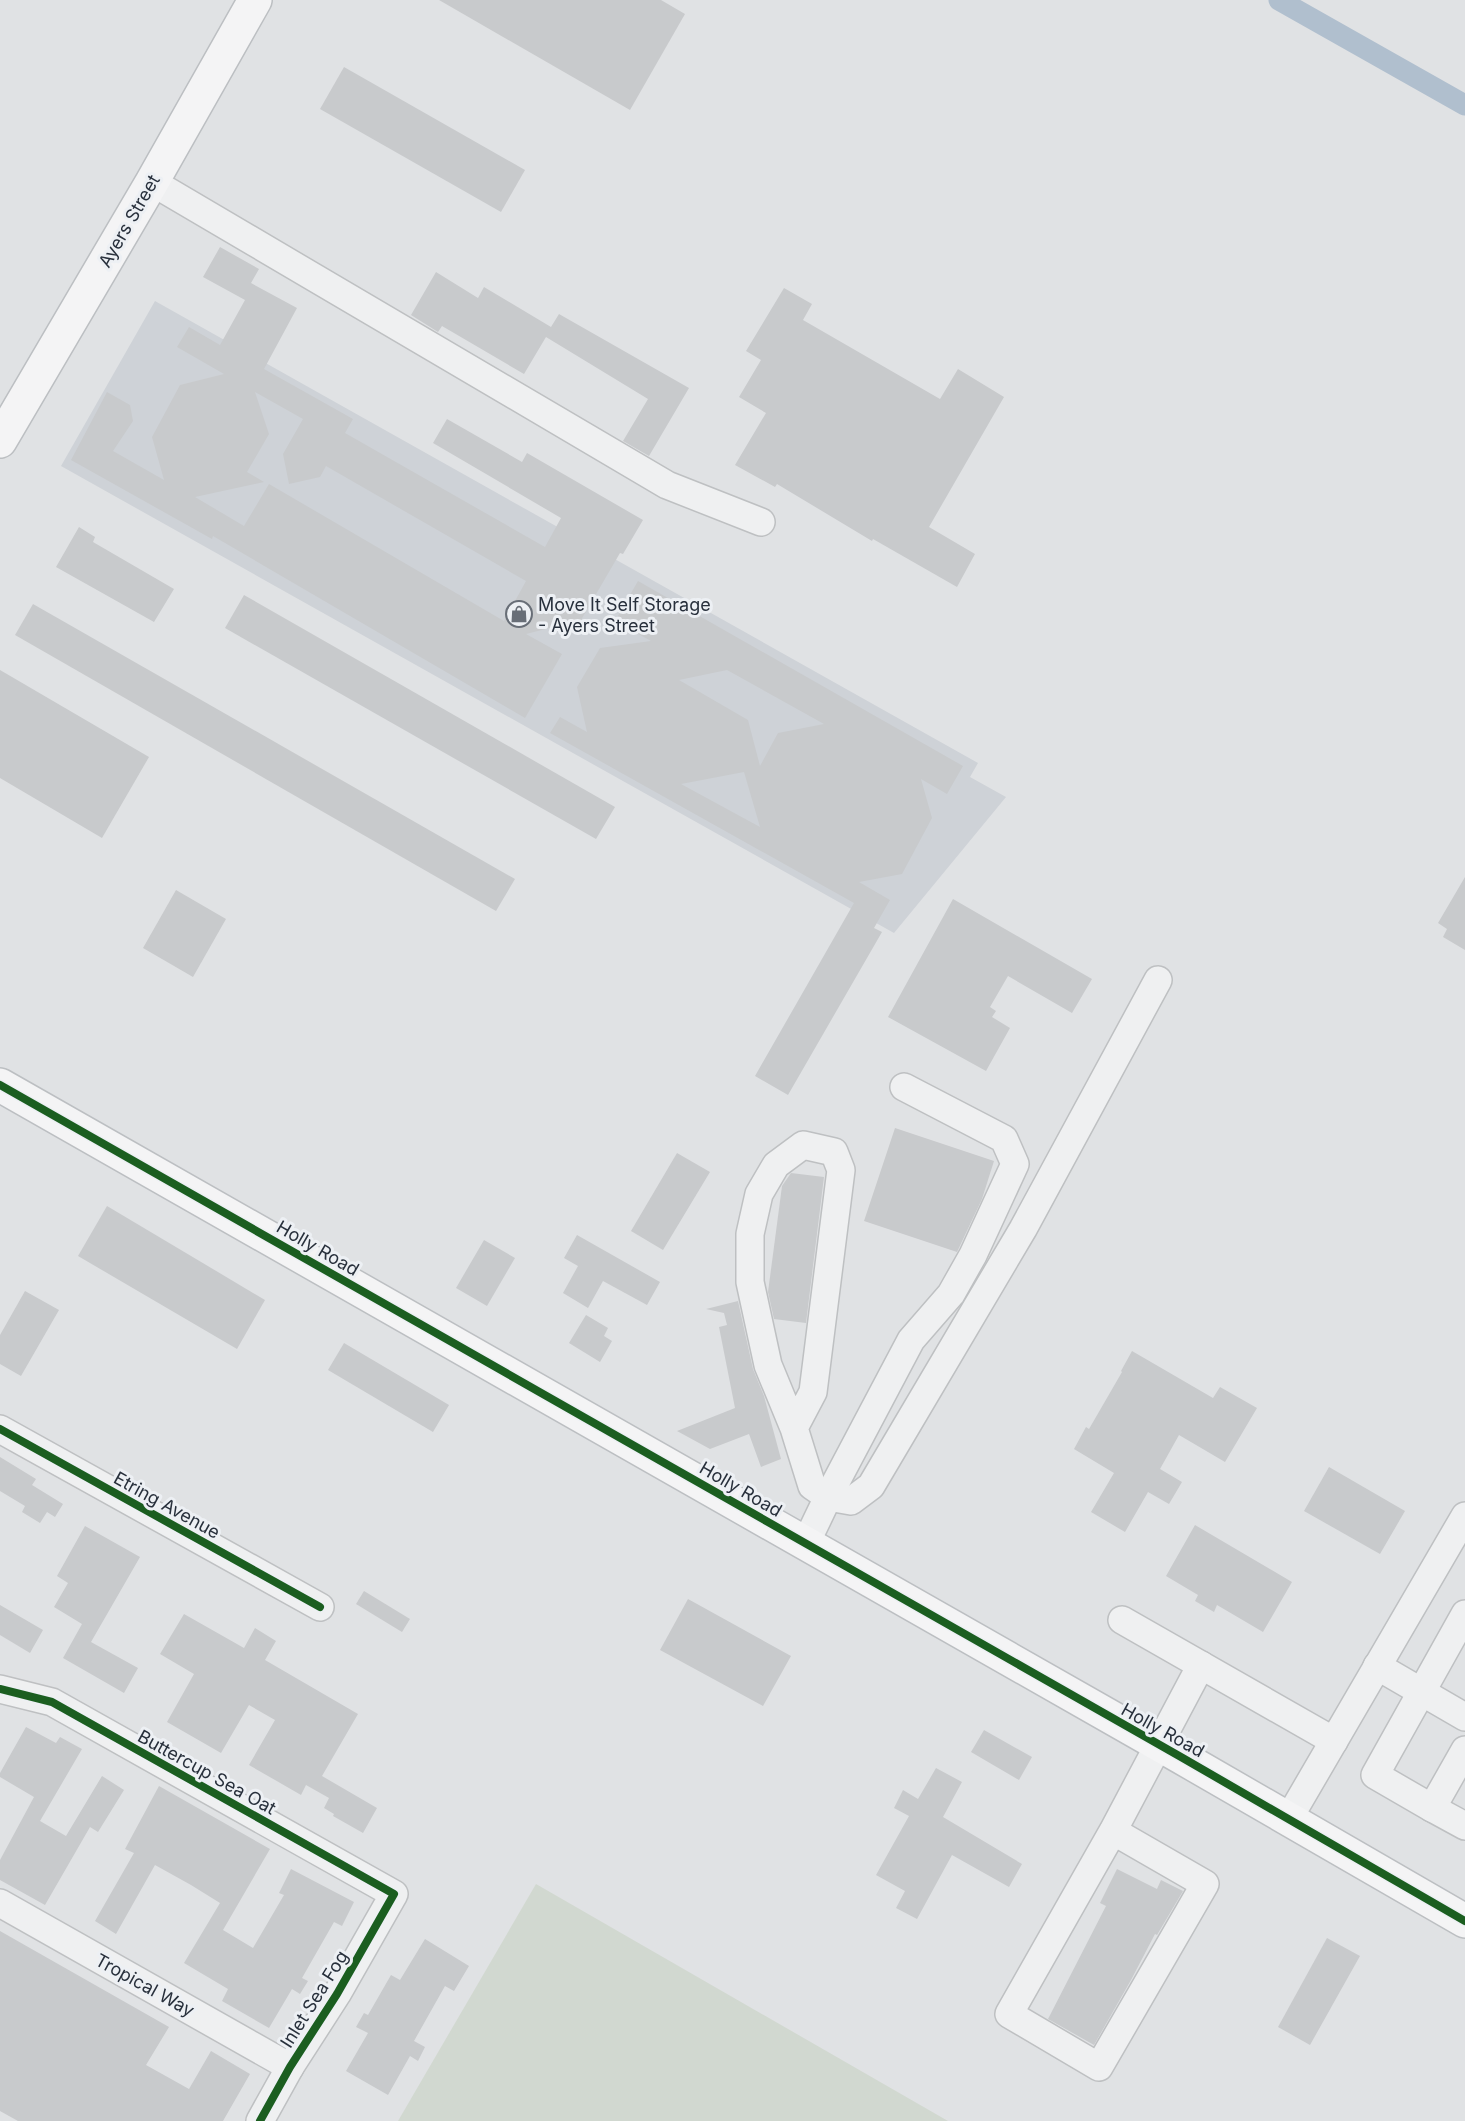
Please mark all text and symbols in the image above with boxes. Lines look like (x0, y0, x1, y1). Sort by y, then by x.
street label: Ayers Street (94, 171, 164, 271)
place label: Move It Self Storage - Ayers Street (538, 594, 711, 636)
shop icon: Move It Self Storage - Ayers Street (504, 599, 534, 629)
street label: Holly Road (273, 1216, 363, 1280)
street label: Holly Road (696, 1457, 786, 1521)
street label: Etring Avenue (110, 1467, 224, 1543)
street label: Holly Road (1118, 1699, 1208, 1761)
street label: Buttercup Sea Oat (134, 1725, 280, 1819)
street label: Inlet Sea Fog (276, 1947, 352, 2051)
street label: Tropical Way (92, 1949, 198, 2021)

